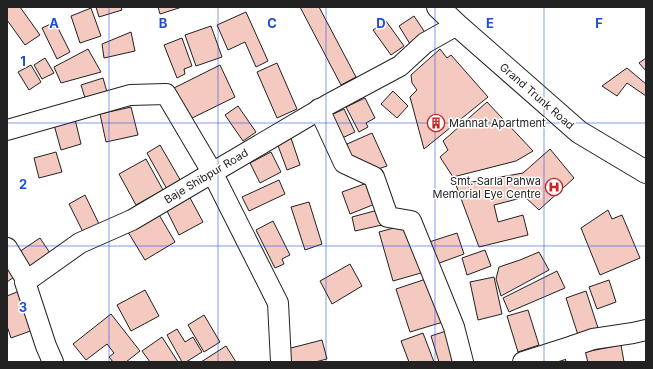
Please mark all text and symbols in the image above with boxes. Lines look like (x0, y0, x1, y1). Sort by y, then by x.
text: A (49, 15, 59, 31)
text: B (159, 15, 168, 31)
text: C (267, 15, 277, 31)
text: D (376, 15, 386, 31)
text: E (486, 15, 494, 31)
text: F (595, 15, 603, 31)
text: 1 (20, 53, 26, 69)
street label: Grand Trunk Road (497, 60, 577, 132)
building icon: Mannat Apartment (426, 113, 446, 133)
place label: Mannat Apartment (449, 116, 546, 130)
street label: Baje Shibpur Road (161, 145, 251, 207)
place label: Smt. Sarla Pahwa Memorial Eye Centre (433, 174, 541, 201)
text: 2 (19, 176, 27, 192)
hospital icon: Smt. Sarla Pahwa Memorial Eye Centre (544, 177, 564, 197)
text: 3 (19, 299, 27, 315)

